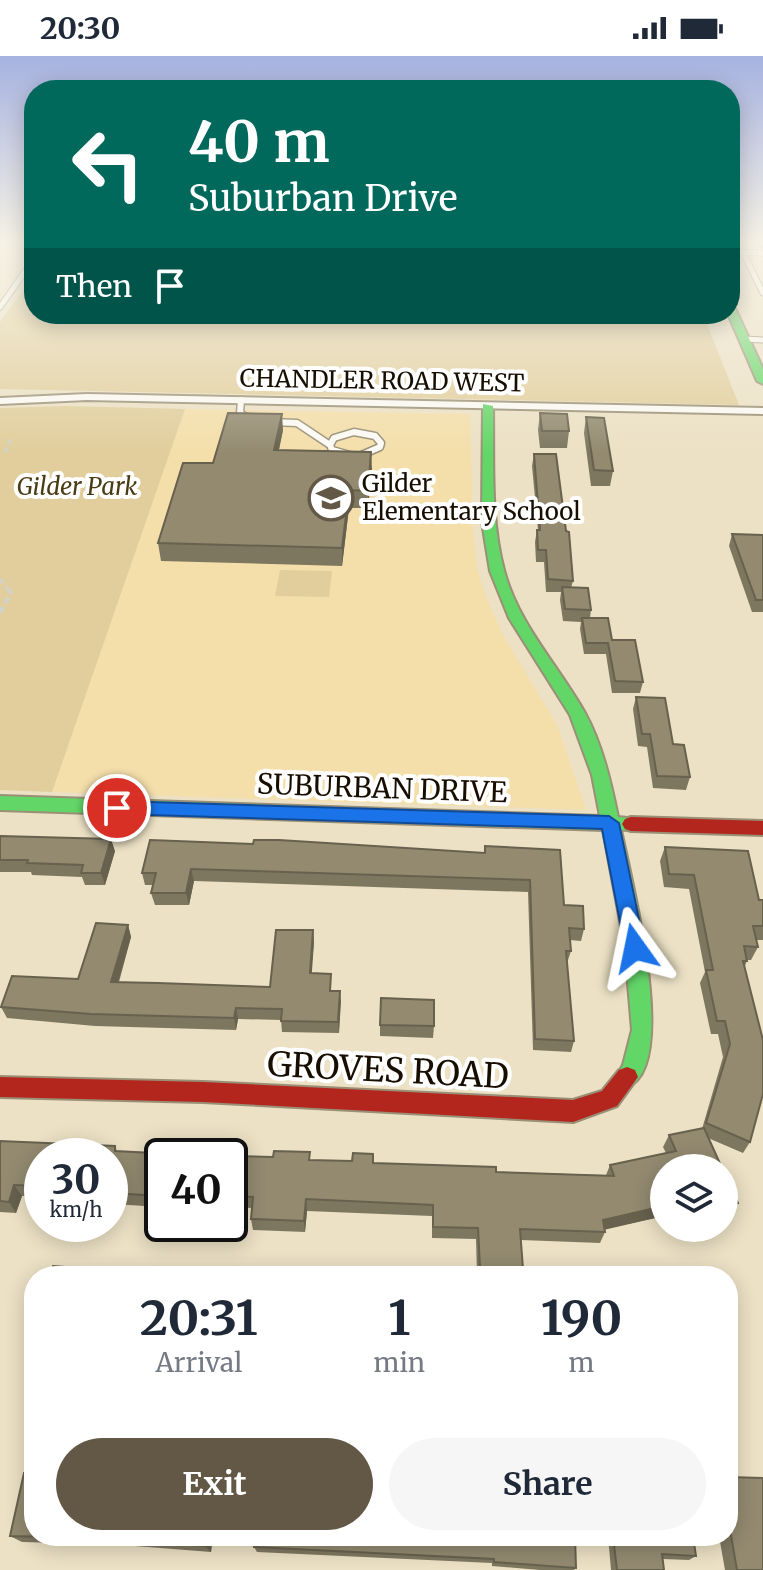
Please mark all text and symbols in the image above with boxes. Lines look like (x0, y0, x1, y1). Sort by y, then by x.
text: 20:30 (40, 9, 120, 47)
text: 40 m (188, 107, 330, 177)
icon: left (56, 112, 160, 216)
text: Suburban Drive (188, 176, 458, 221)
icon: arrive (148, 264, 192, 308)
text: Then (56, 267, 132, 305)
street label: CHANDLER ROAD WEST (239, 363, 525, 398)
place label: Gilder Elementary School (362, 468, 581, 527)
park label: Gilder Park (17, 471, 137, 502)
school or university icon: Gilder Elementary School (307, 474, 355, 522)
street label: SUBURBAN DRIVE (256, 766, 508, 810)
pin (83, 774, 151, 842)
icon: arrive (95, 786, 139, 830)
position arrow (593, 906, 677, 990)
street label: GROVES ROAD (266, 1043, 510, 1097)
speed limit sign: 40 (144, 1138, 248, 1242)
map controls (650, 1154, 738, 1242)
button: layers (650, 1154, 738, 1242)
text: 30 (52, 1155, 100, 1205)
text: km/h (50, 1197, 102, 1222)
text: 20:31 (140, 1288, 258, 1348)
text: 1 (388, 1288, 410, 1348)
text: 190 (541, 1288, 622, 1348)
text: Arrival (155, 1346, 242, 1379)
text: min (374, 1346, 425, 1379)
text: m (569, 1346, 594, 1379)
button: Exit (56, 1438, 373, 1530)
button: Share (389, 1438, 706, 1530)

